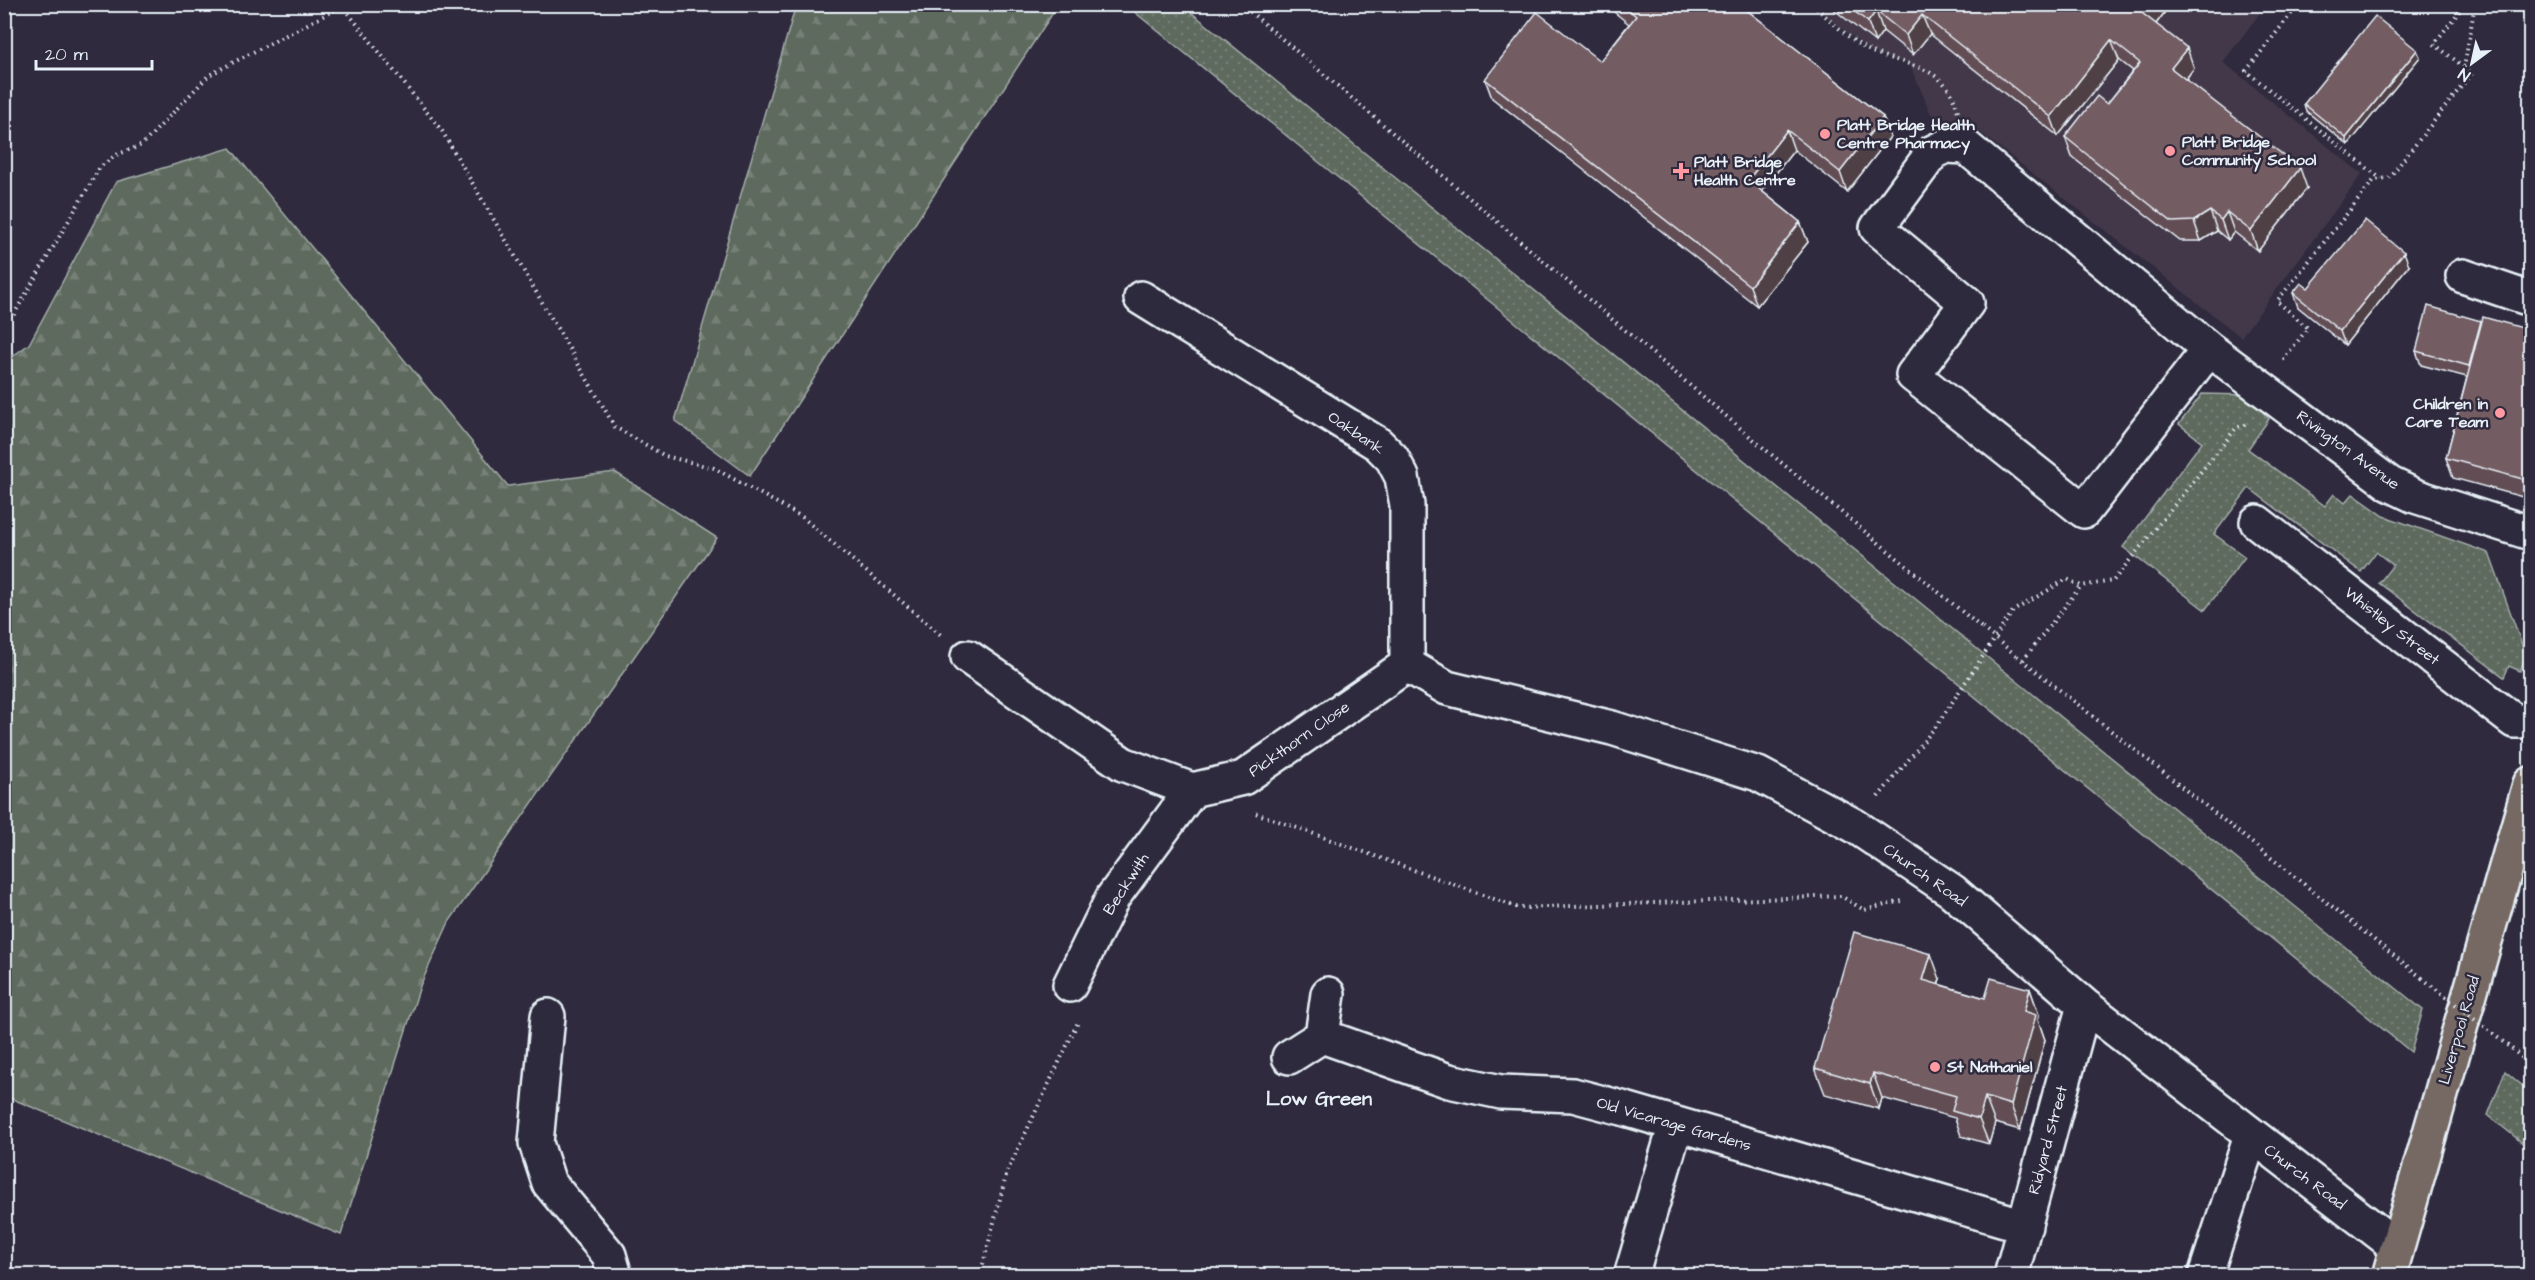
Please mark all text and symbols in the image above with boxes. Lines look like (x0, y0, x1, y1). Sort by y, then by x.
scale bar (36, 33, 152, 71)
north arrow (2442, 33, 2502, 93)
text: 20 m (45, 42, 88, 67)
text: N (2454, 63, 2475, 87)
place label: Platt Bridge Health Centre Pharmacy (1837, 114, 1976, 155)
marker: Platt Bridge Health Centre Pharmacy (1818, 127, 1832, 141)
place label: Platt Bridge Community School (2182, 131, 2317, 172)
marker: Platt Bridge Community School (2163, 144, 2177, 158)
place label: Platt Bridge Health Centre (1694, 151, 1796, 191)
marker: Platt Bridge Health Centre (1672, 162, 1690, 180)
place label: Children in Care Team (2405, 393, 2489, 433)
street label: Rivington Avenue (2291, 405, 2404, 496)
street label: Oakbank (1323, 406, 1389, 460)
marker: Children in Care Team (2493, 406, 2507, 420)
street label: Whistley Street (2339, 582, 2445, 671)
street label: Pickthorn Close (1244, 696, 1354, 782)
street label: Church Road (1879, 838, 1971, 912)
street label: Beckwith (1098, 849, 1154, 919)
street label: Liverpool Road (2433, 973, 2485, 1087)
place label: St Nathaniel (1946, 1056, 2033, 1078)
marker: St Nathaniel (1928, 1060, 1942, 1074)
street label: Ridyard Street (2023, 1083, 2074, 1197)
district label: Low Green (1266, 1085, 1372, 1113)
street label: Old Vicarage Gardens (1594, 1091, 1754, 1158)
street label: Church Road (2259, 1139, 2351, 1215)

